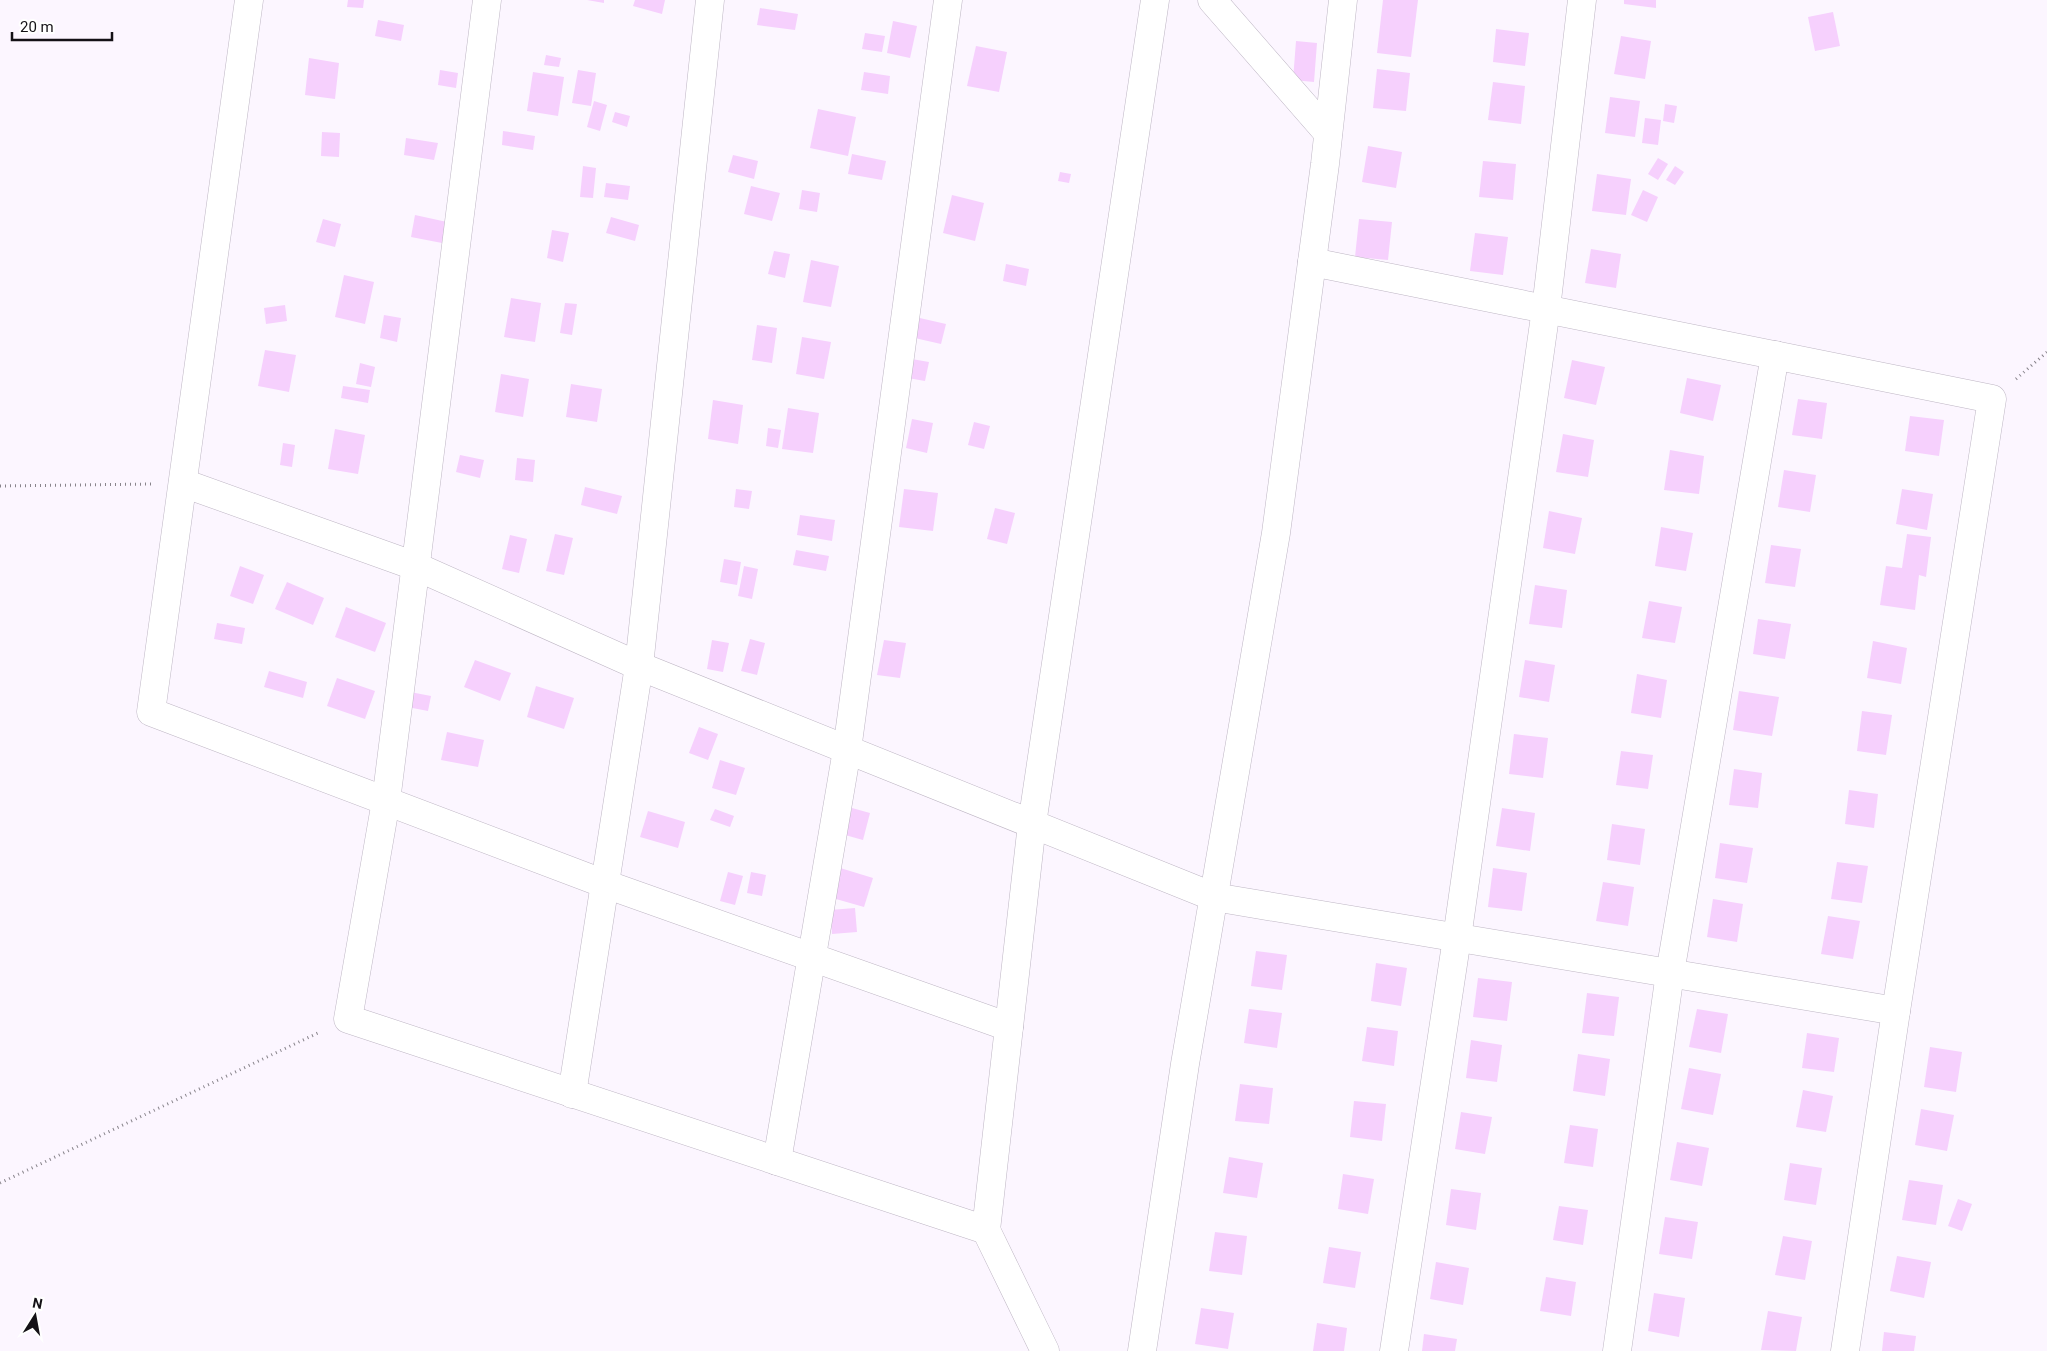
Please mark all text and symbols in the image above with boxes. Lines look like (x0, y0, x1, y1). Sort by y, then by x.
scale bar (12, 10, 112, 42)
text: 20 m (20, 18, 54, 36)
north arrow (10, 1291, 60, 1341)
text: N (31, 1294, 44, 1312)

